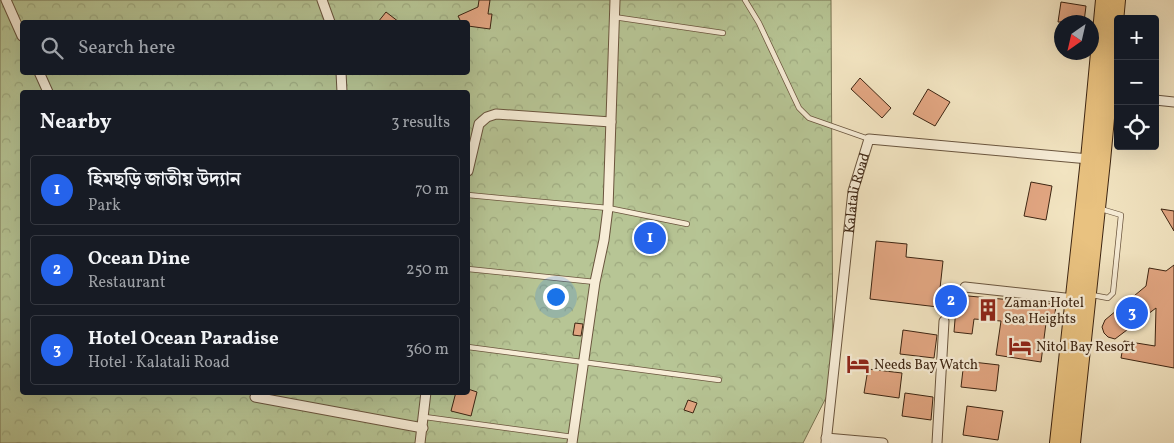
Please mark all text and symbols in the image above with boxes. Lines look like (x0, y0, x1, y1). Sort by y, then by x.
north arrow (1054, 15, 1099, 60)
map controls (1114, 15, 1159, 150)
button: + (1114, 15, 1159, 60)
search box (20, 20, 470, 75)
icon: search (38, 34, 66, 62)
text: Search here (78, 35, 175, 61)
button: − (1114, 60, 1159, 105)
button: locate (1114, 105, 1159, 150)
text: Nearby (40, 108, 111, 137)
text: 3 results (391, 112, 450, 134)
street label: Kalatali Road (841, 151, 875, 234)
text: হিমছড়ি জাতীয় উদ্যান (88, 167, 241, 193)
text: 1 (54, 179, 60, 201)
text: 70 m (415, 179, 449, 201)
text: Park (88, 195, 121, 217)
pin: 1 (634, 219, 666, 257)
text: Ocean Dine (88, 246, 190, 272)
text: 2 (53, 259, 61, 281)
text: 250 m (406, 259, 449, 281)
text: Restaurant (88, 272, 166, 294)
pin: 2 (935, 282, 967, 320)
your location (543, 284, 569, 310)
place label: Zaman Hotel Sea Heights (1004, 294, 1084, 329)
pin: 3 (1116, 294, 1148, 332)
building icon: Zaman Hotel Sea Heights (975, 297, 1001, 323)
text: Hotel Ocean Paradise (88, 326, 279, 352)
hotel icon: Nitol Bay Resort (1007, 333, 1033, 359)
place label: Nitol Bay Resort (1036, 338, 1135, 357)
text: 3 (53, 339, 61, 361)
text: 360 m (406, 339, 449, 361)
hotel icon: Needs Bay Watch (845, 351, 871, 377)
text: Hotel · Kalatali Road (88, 352, 230, 374)
place label: Needs Bay Watch (874, 356, 978, 375)

